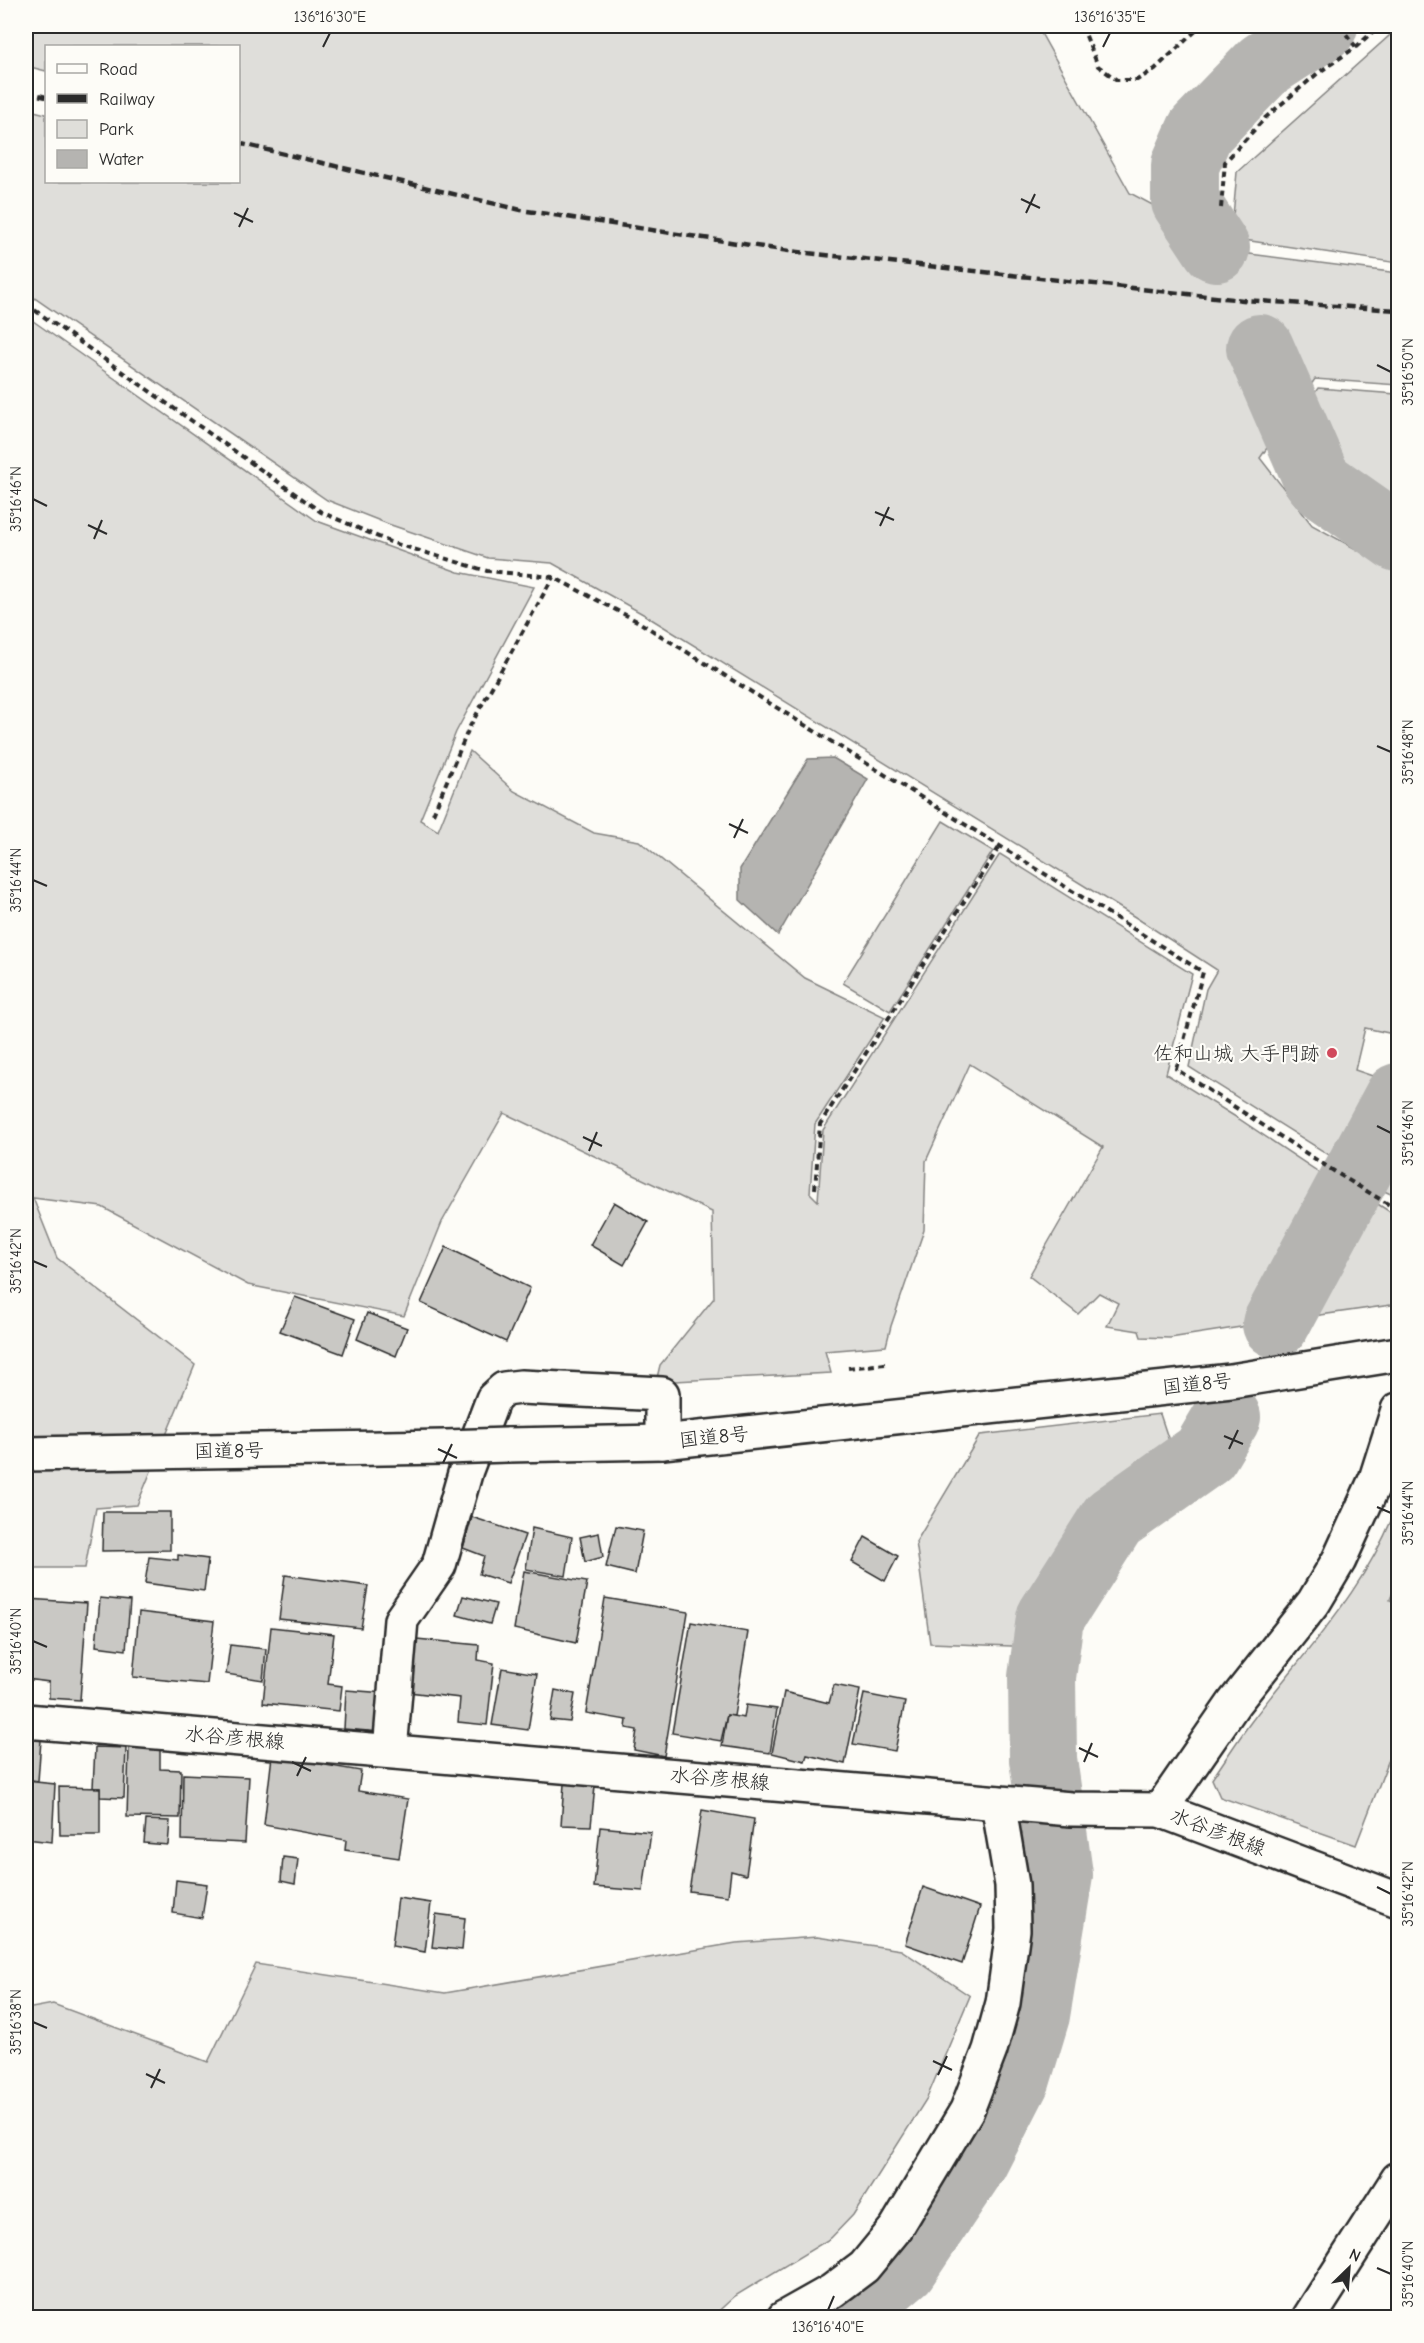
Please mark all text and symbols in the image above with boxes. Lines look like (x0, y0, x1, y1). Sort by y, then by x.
text: 136°16'30"E (294, 8, 366, 26)
text: 136°16'35"E (1074, 8, 1146, 26)
legend (45, 45, 240, 183)
text: Road (99, 59, 138, 80)
text: Railway (99, 89, 156, 110)
text: Park (99, 119, 134, 140)
text: Water (99, 149, 144, 170)
text: 35°16'50"N (1399, 338, 1417, 406)
text: 35°16'46"N (7, 466, 25, 532)
text: 35°16'48"N (1399, 719, 1417, 785)
text: 35°16'44"N (7, 848, 25, 912)
place label: 佐和山城 大手門跡 (1153, 1042, 1320, 1065)
marker: 佐和山城 大手門跡 (1325, 1046, 1339, 1060)
text: 35°16'46"N (1399, 1100, 1417, 1166)
text: 35°16'42"N (7, 1228, 25, 1294)
street label: 国道8号 (1161, 1369, 1233, 1399)
street label: 国道8号 (678, 1422, 750, 1452)
street label: 国道8号 (194, 1439, 264, 1463)
text: 35°16'44"N (1399, 1481, 1417, 1545)
text: 35°16'40"N (7, 1608, 25, 1674)
street label: 水谷彦根線 (184, 1722, 286, 1754)
street label: 水谷彦根線 (669, 1763, 771, 1795)
street label: 水谷彦根線 (1167, 1803, 1269, 1861)
text: 35°16'42"N (1399, 1861, 1417, 1927)
text: 35°16'38"N (7, 1989, 25, 2055)
north arrow (1319, 2238, 1379, 2298)
text: 35°16'40"N (1399, 2241, 1417, 2307)
text: N (1346, 2245, 1363, 2266)
text: 136°16'40"E (792, 2318, 864, 2336)

